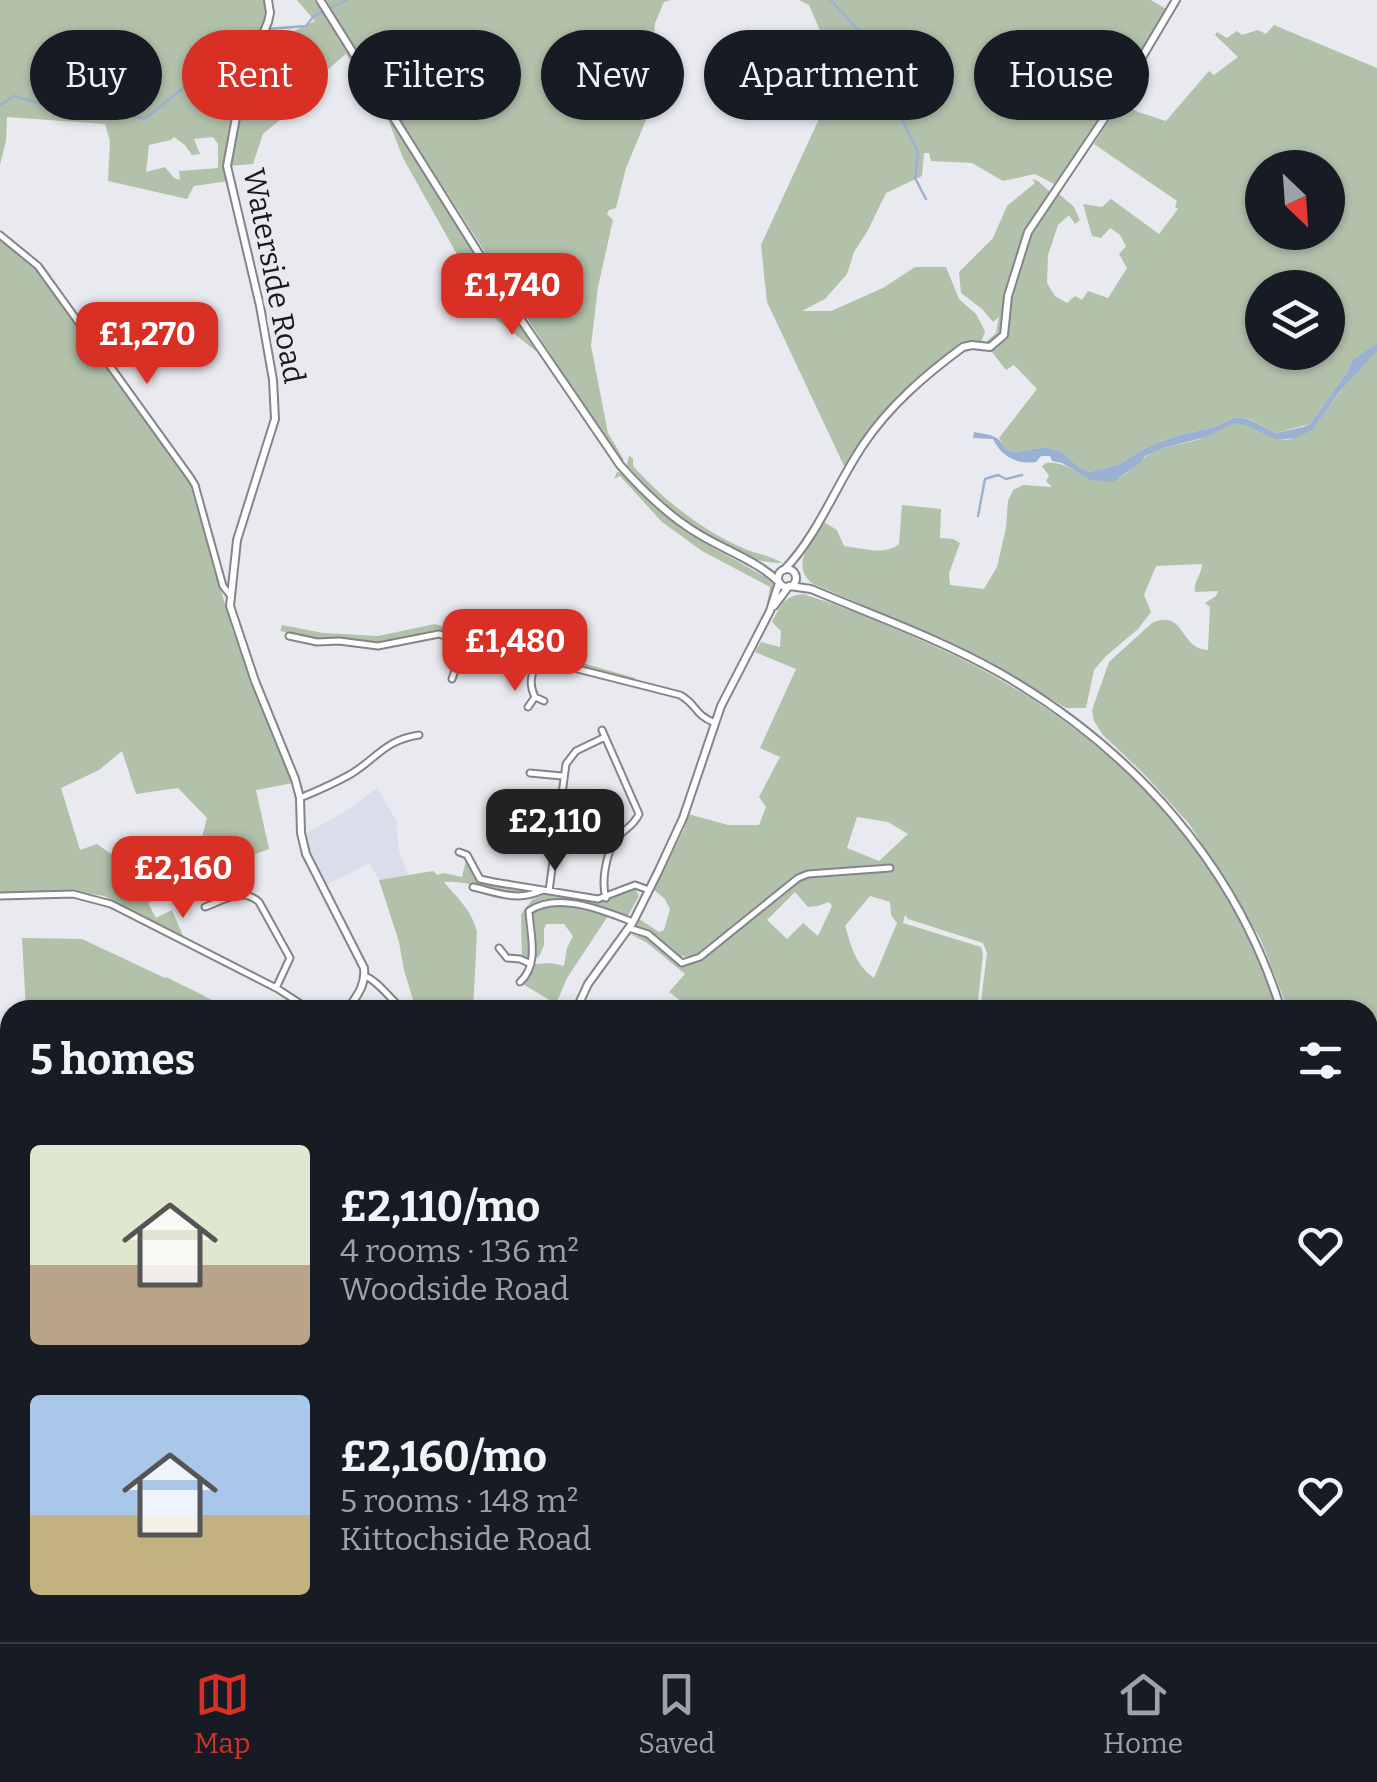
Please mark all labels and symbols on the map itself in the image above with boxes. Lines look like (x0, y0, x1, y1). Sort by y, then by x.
north arrow (1245, 150, 1345, 250)
street label: Waterside Road (235, 165, 313, 387)
pin: £1,740 (431, 253, 593, 338)
pin: £1,270 (66, 302, 228, 387)
pin: £1,480 (434, 609, 596, 694)
pin: £2,110 (474, 789, 636, 874)
pin: £2,160 (102, 836, 264, 921)

